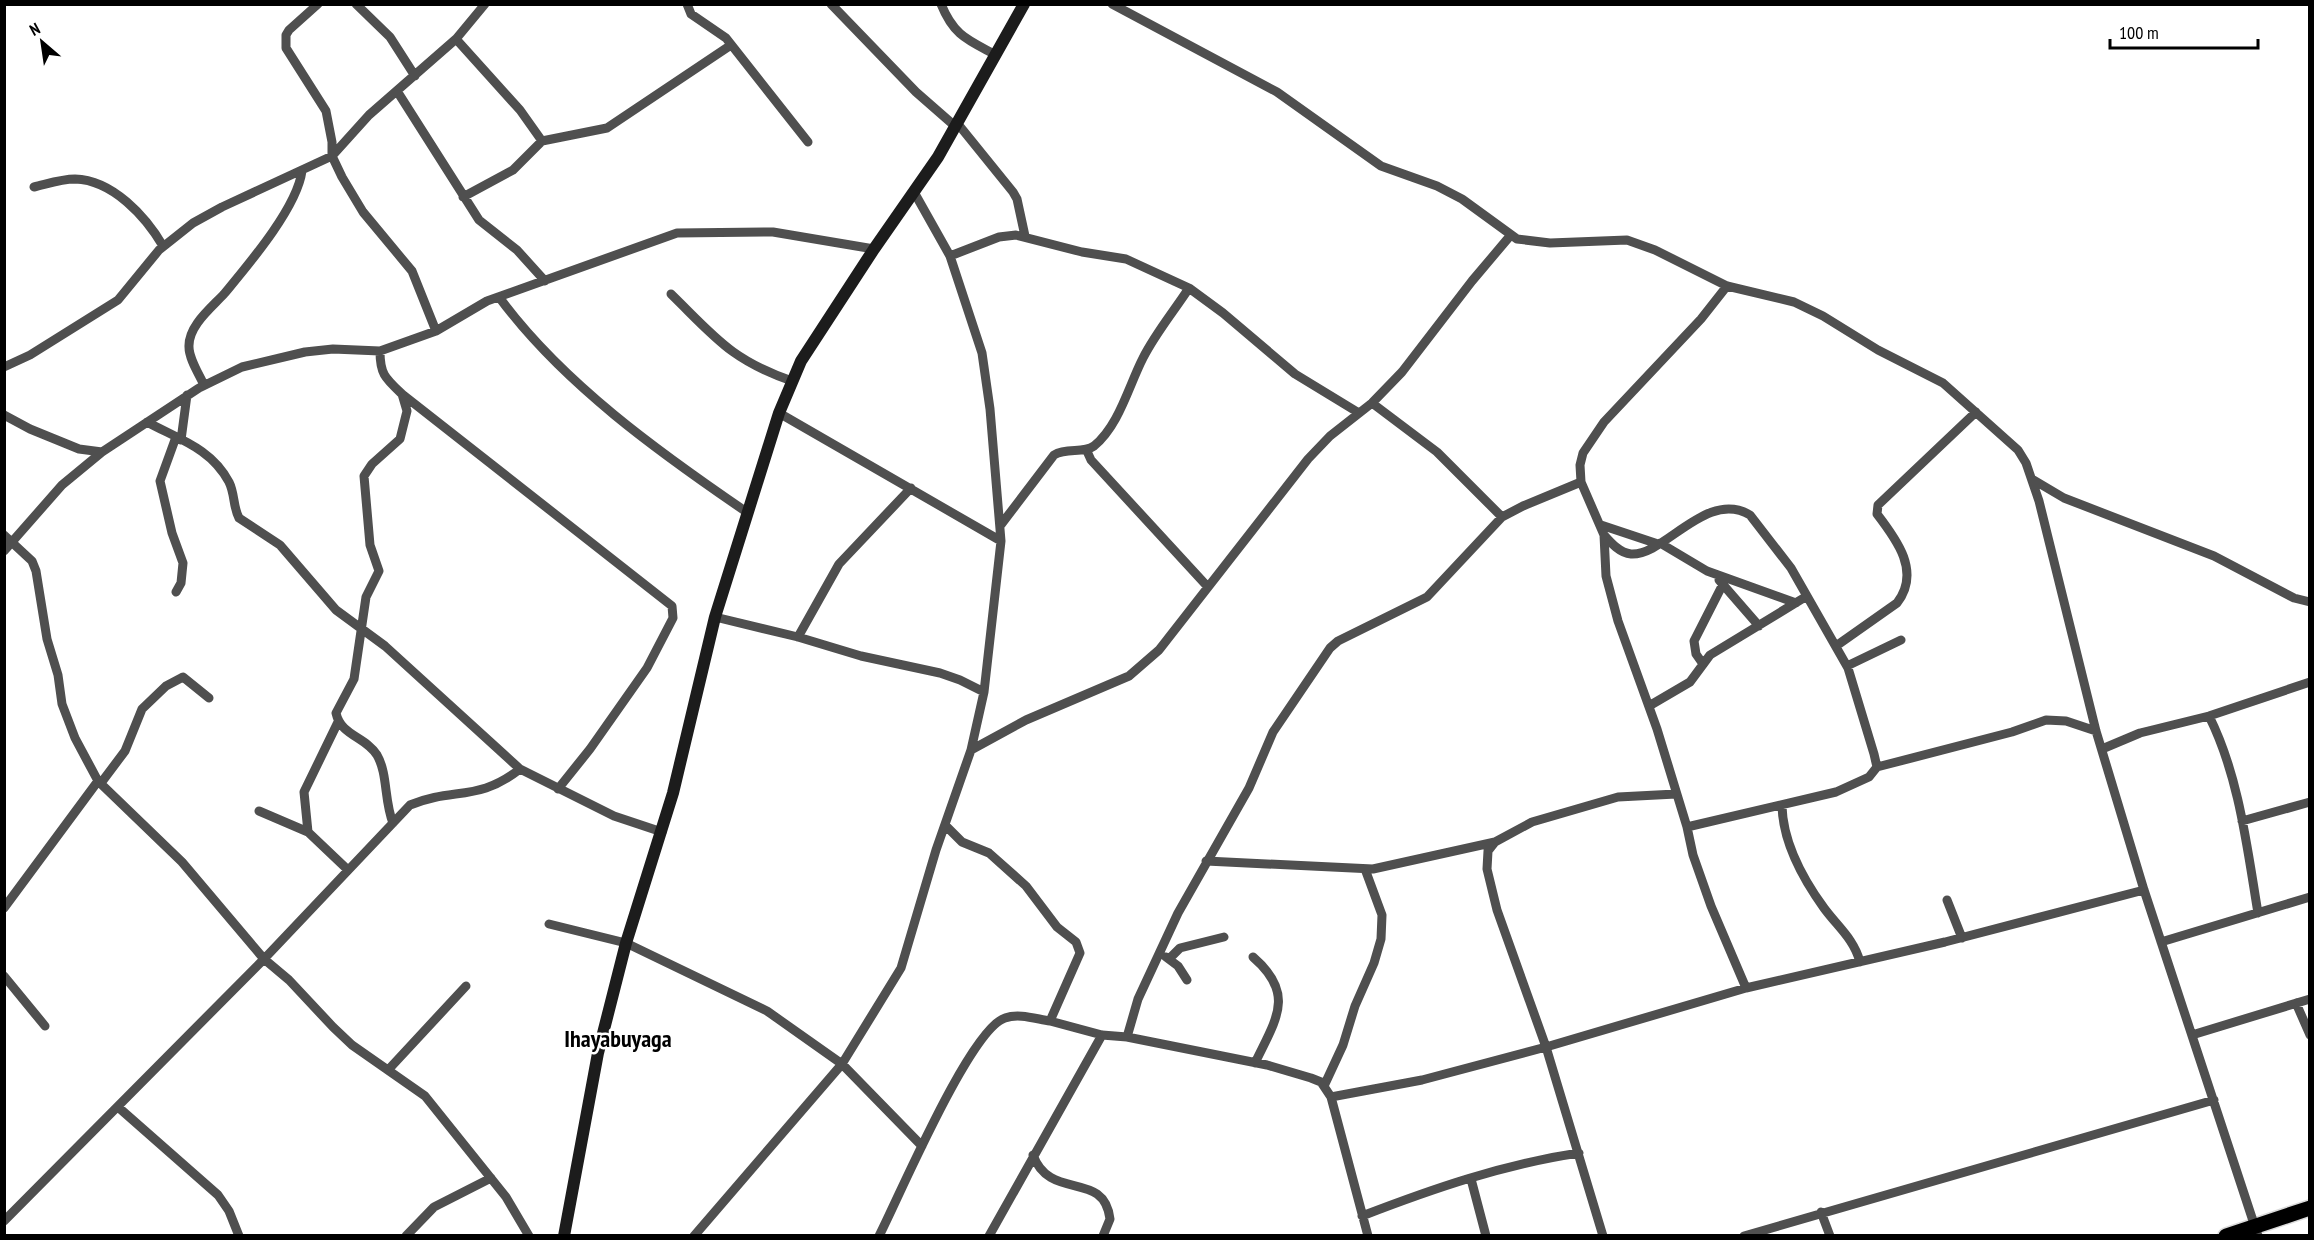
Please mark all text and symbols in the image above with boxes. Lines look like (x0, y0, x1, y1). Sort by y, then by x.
north arrow (12, 12, 72, 72)
scale bar (2110, 12, 2258, 50)
text: N (26, 18, 43, 40)
text: 100 m (2119, 21, 2159, 44)
district label: Ihayabuyaga (564, 1023, 672, 1054)

